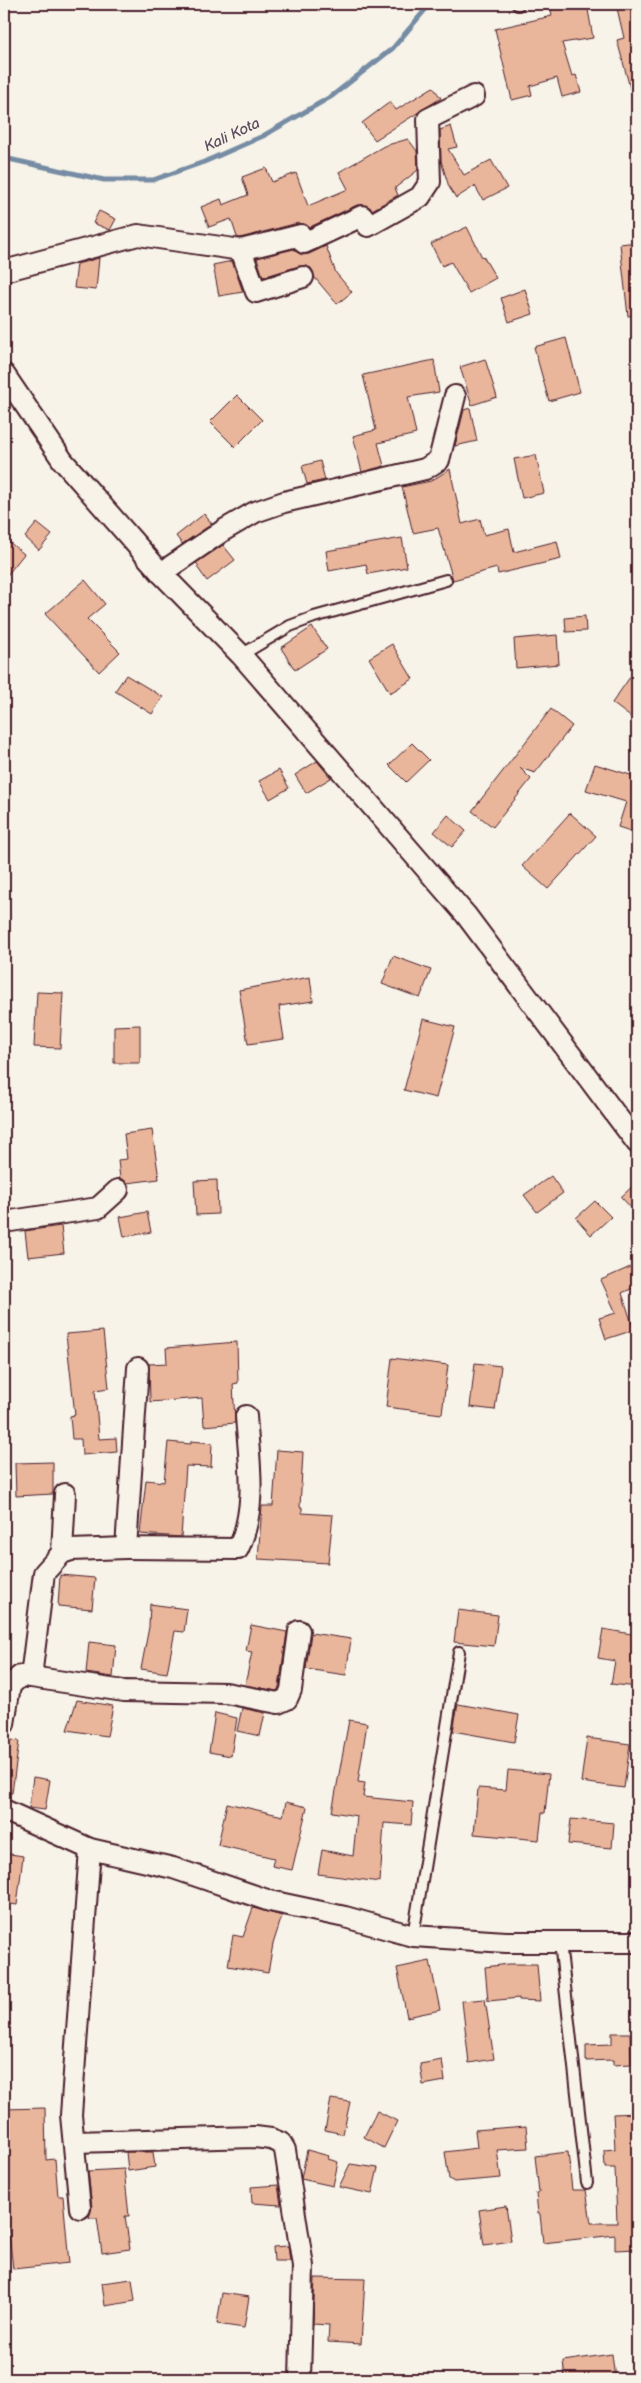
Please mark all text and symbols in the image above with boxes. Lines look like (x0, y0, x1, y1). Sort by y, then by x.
water label: Kali Kota (201, 114, 263, 156)

